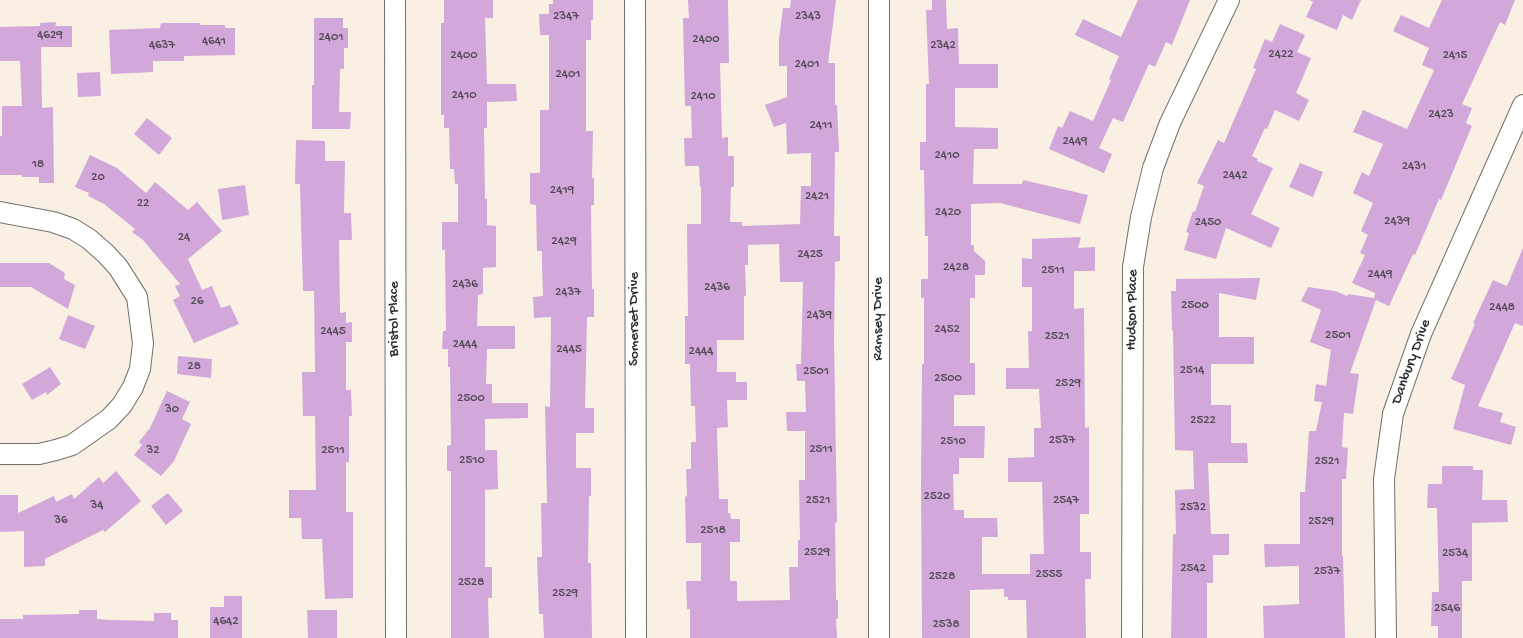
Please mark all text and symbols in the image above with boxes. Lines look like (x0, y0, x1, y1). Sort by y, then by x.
house number: 2347 (553, 9, 579, 25)
house number: 2343 (795, 9, 821, 25)
house number: 4629 (37, 28, 63, 44)
house number: 2401 (318, 30, 344, 46)
house number: 2400 (692, 32, 720, 48)
house number: 4641 (202, 34, 226, 50)
house number: 4637 (149, 38, 175, 54)
house number: 2342 (930, 38, 956, 54)
house number: 2422 (1268, 47, 1294, 63)
house number: 2400 (450, 48, 478, 64)
house number: 2415 (1443, 48, 1467, 64)
house number: 2401 (794, 57, 820, 73)
house number: 2401 (555, 67, 581, 83)
house number: 2410 (451, 88, 477, 104)
house number: 2410 (690, 89, 716, 105)
house number: 2423 (1428, 107, 1454, 123)
house number: 2411 (809, 118, 833, 134)
house number: 2449 (1062, 134, 1088, 150)
house number: 2410 (934, 148, 960, 164)
house number: 18 (32, 157, 44, 173)
house number: 2431 (1402, 159, 1426, 175)
house number: 2442 (1222, 168, 1248, 184)
house number: 20 (91, 170, 105, 186)
house number: 2419 (550, 183, 574, 199)
house number: 2421 (805, 189, 829, 205)
house number: 22 (137, 196, 149, 212)
house number: 2420 (935, 205, 961, 221)
house number: 2439 (1384, 214, 1410, 230)
house number: 2450 (1195, 215, 1221, 231)
house number: 24 (178, 230, 190, 246)
house number: 2429 (551, 234, 577, 250)
house number: 2425 (797, 247, 823, 263)
house number: 2428 (943, 260, 969, 276)
house number: 2511 (1041, 263, 1065, 279)
house number: 2449 (1367, 267, 1393, 283)
street label: Hudson Place (1123, 269, 1143, 351)
street label: Somerset Drive (626, 272, 644, 366)
house number: 2436 (452, 277, 478, 293)
street label: Ramsey Drive (870, 277, 888, 361)
house number: 2436 (704, 280, 730, 296)
street label: Bristol Place (386, 281, 404, 357)
house number: 2437 (555, 285, 581, 301)
house number: 26 (191, 294, 203, 310)
house number: 2500 (1181, 298, 1209, 314)
house number: 2448 (1489, 300, 1515, 316)
house number: 2439 (806, 308, 832, 324)
street label: Danbury Drive (1388, 317, 1436, 407)
house number: 2452 (934, 322, 960, 338)
house number: 2445 (320, 324, 346, 340)
house number: 2501 (1325, 328, 1351, 344)
house number: 2521 (1045, 329, 1069, 345)
house number: 2444 (453, 337, 477, 353)
house number: 2445 (556, 342, 582, 358)
house number: 2444 (689, 344, 713, 360)
house number: 28 (187, 359, 201, 375)
house number: 2514 (1180, 363, 1204, 379)
house number: 2501 (803, 364, 829, 380)
house number: 2500 (934, 371, 962, 387)
house number: 2529 (1055, 376, 1081, 392)
house number: 2500 (457, 391, 485, 407)
house number: 30 (165, 402, 179, 418)
house number: 2522 (1190, 413, 1216, 429)
house number: 2537 (1049, 433, 1075, 449)
house number: 2510 (940, 434, 966, 450)
house number: 2511 (809, 442, 833, 458)
house number: 32 (146, 443, 160, 459)
house number: 2511 (321, 443, 345, 459)
house number: 2510 (459, 453, 485, 469)
house number: 2521 (1315, 454, 1339, 470)
house number: 2520 (924, 489, 950, 505)
house number: 2521 (806, 493, 830, 509)
house number: 2547 (1053, 493, 1079, 509)
house number: 34 (91, 498, 103, 514)
house number: 2532 (1180, 500, 1206, 516)
house number: 36 (54, 513, 68, 529)
house number: 2529 (1308, 514, 1334, 530)
house number: 2518 (700, 523, 726, 539)
house number: 2529 (804, 545, 830, 561)
house number: 2534 (1442, 546, 1468, 562)
house number: 2542 (1180, 561, 1206, 577)
house number: 2537 (1314, 564, 1340, 580)
house number: 2555 (1036, 567, 1062, 583)
house number: 2528 (929, 569, 955, 585)
house number: 2528 (458, 575, 484, 591)
house number: 2529 (552, 586, 578, 602)
house number: 2546 (1434, 601, 1460, 617)
house number: 4642 (213, 614, 239, 630)
house number: 2538 (932, 617, 960, 633)

